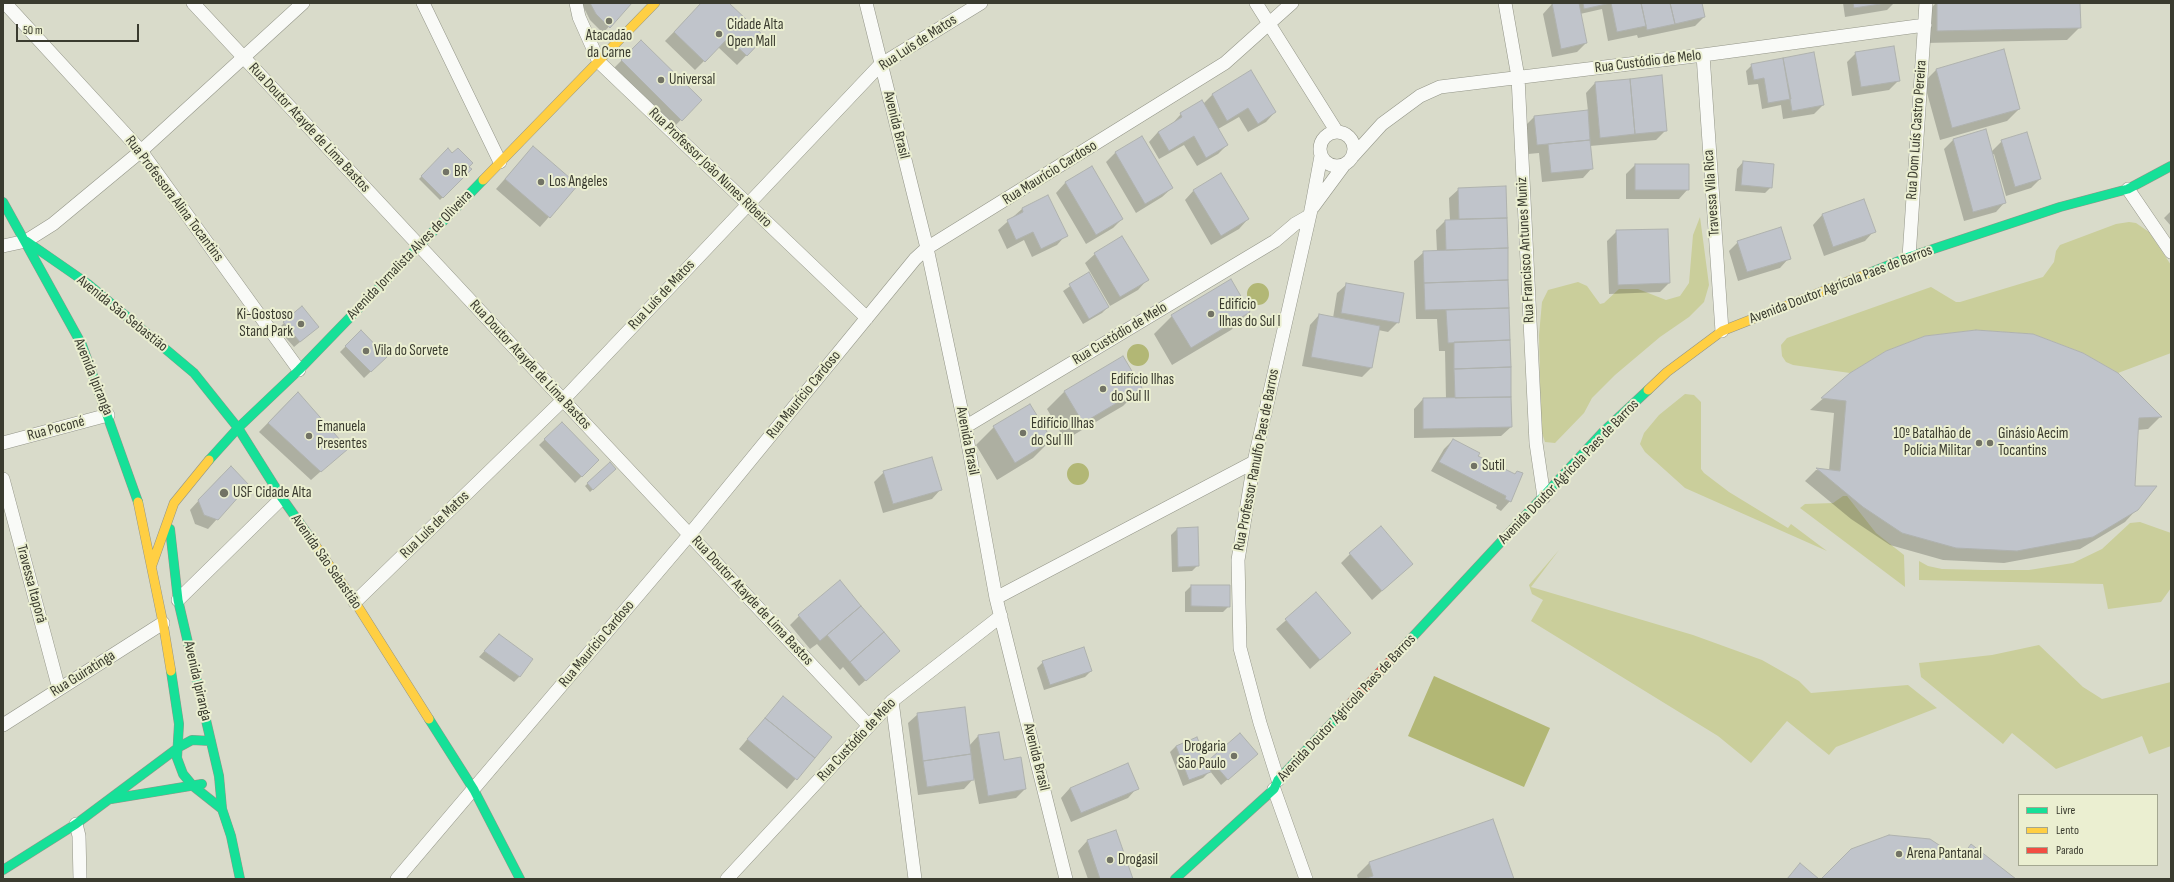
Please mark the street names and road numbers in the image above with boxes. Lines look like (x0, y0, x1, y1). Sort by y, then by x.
street label: Rua Luís de Matos (876, 11, 960, 75)
street label: Rua Custódio de Melo (1594, 47, 1702, 77)
street label: Rua Doutor Atayde de Lima Bastos (244, 60, 374, 196)
street label: Rua Dom Luís Castro Pereira (1903, 60, 1931, 200)
street label: Avenida Brasil (879, 89, 913, 161)
street label: Rua Professor João Nunes Ribeiro (645, 104, 775, 232)
street label: Rua Professora Alina Tocantins (121, 133, 227, 265)
street label: Rua Maurício Cardoso (1000, 137, 1100, 209)
street label: Travessa Vila Rica (1700, 149, 1724, 237)
street label: Rua Francisco Antunes Muniz (1513, 177, 1539, 323)
street label: Avenida Jornalista Alves de Oliveira (344, 187, 476, 323)
street label: Avenida Doutor Agrícola Paes de Barros (1747, 242, 1935, 328)
street label: Rua Luís de Matos (625, 256, 699, 334)
street label: Avenida São Sebastião (73, 272, 171, 356)
street label: Rua Doutor Atayde de Lima Bastos (465, 297, 595, 433)
street label: Rua Custódio de Melo (1069, 299, 1171, 369)
street label: Avenida Ipiranga (69, 336, 117, 418)
street label: Rua Maurício Cardoso (763, 347, 845, 443)
street label: Rua Professor Ranulfo Paes de Barros (1231, 368, 1283, 552)
street label: Avenida Doutor Agrícola Paes de Barros (1495, 396, 1643, 548)
street label: Avenida Brasil (952, 405, 982, 477)
street label: Rua Poconé (25, 413, 87, 445)
street label: Rua Luís de Matos (397, 488, 473, 562)
street label: Avenida São Sebastião (287, 511, 365, 613)
street label: Rua Doutor Atayde de Lima Bastos (687, 533, 817, 669)
street label: Travessa Itaporã (12, 543, 50, 625)
street label: Rua Maurício Cardoso (555, 597, 639, 691)
street label: Avenida Doutor Agrícola Paes de Barros (1274, 631, 1420, 785)
street label: Avenida Ipiranga (179, 639, 215, 723)
street label: Rua Guiratinga (47, 647, 119, 701)
street label: Rua Custódio de Melo (814, 695, 900, 785)
street label: Avenida Brasil (1019, 721, 1053, 793)

